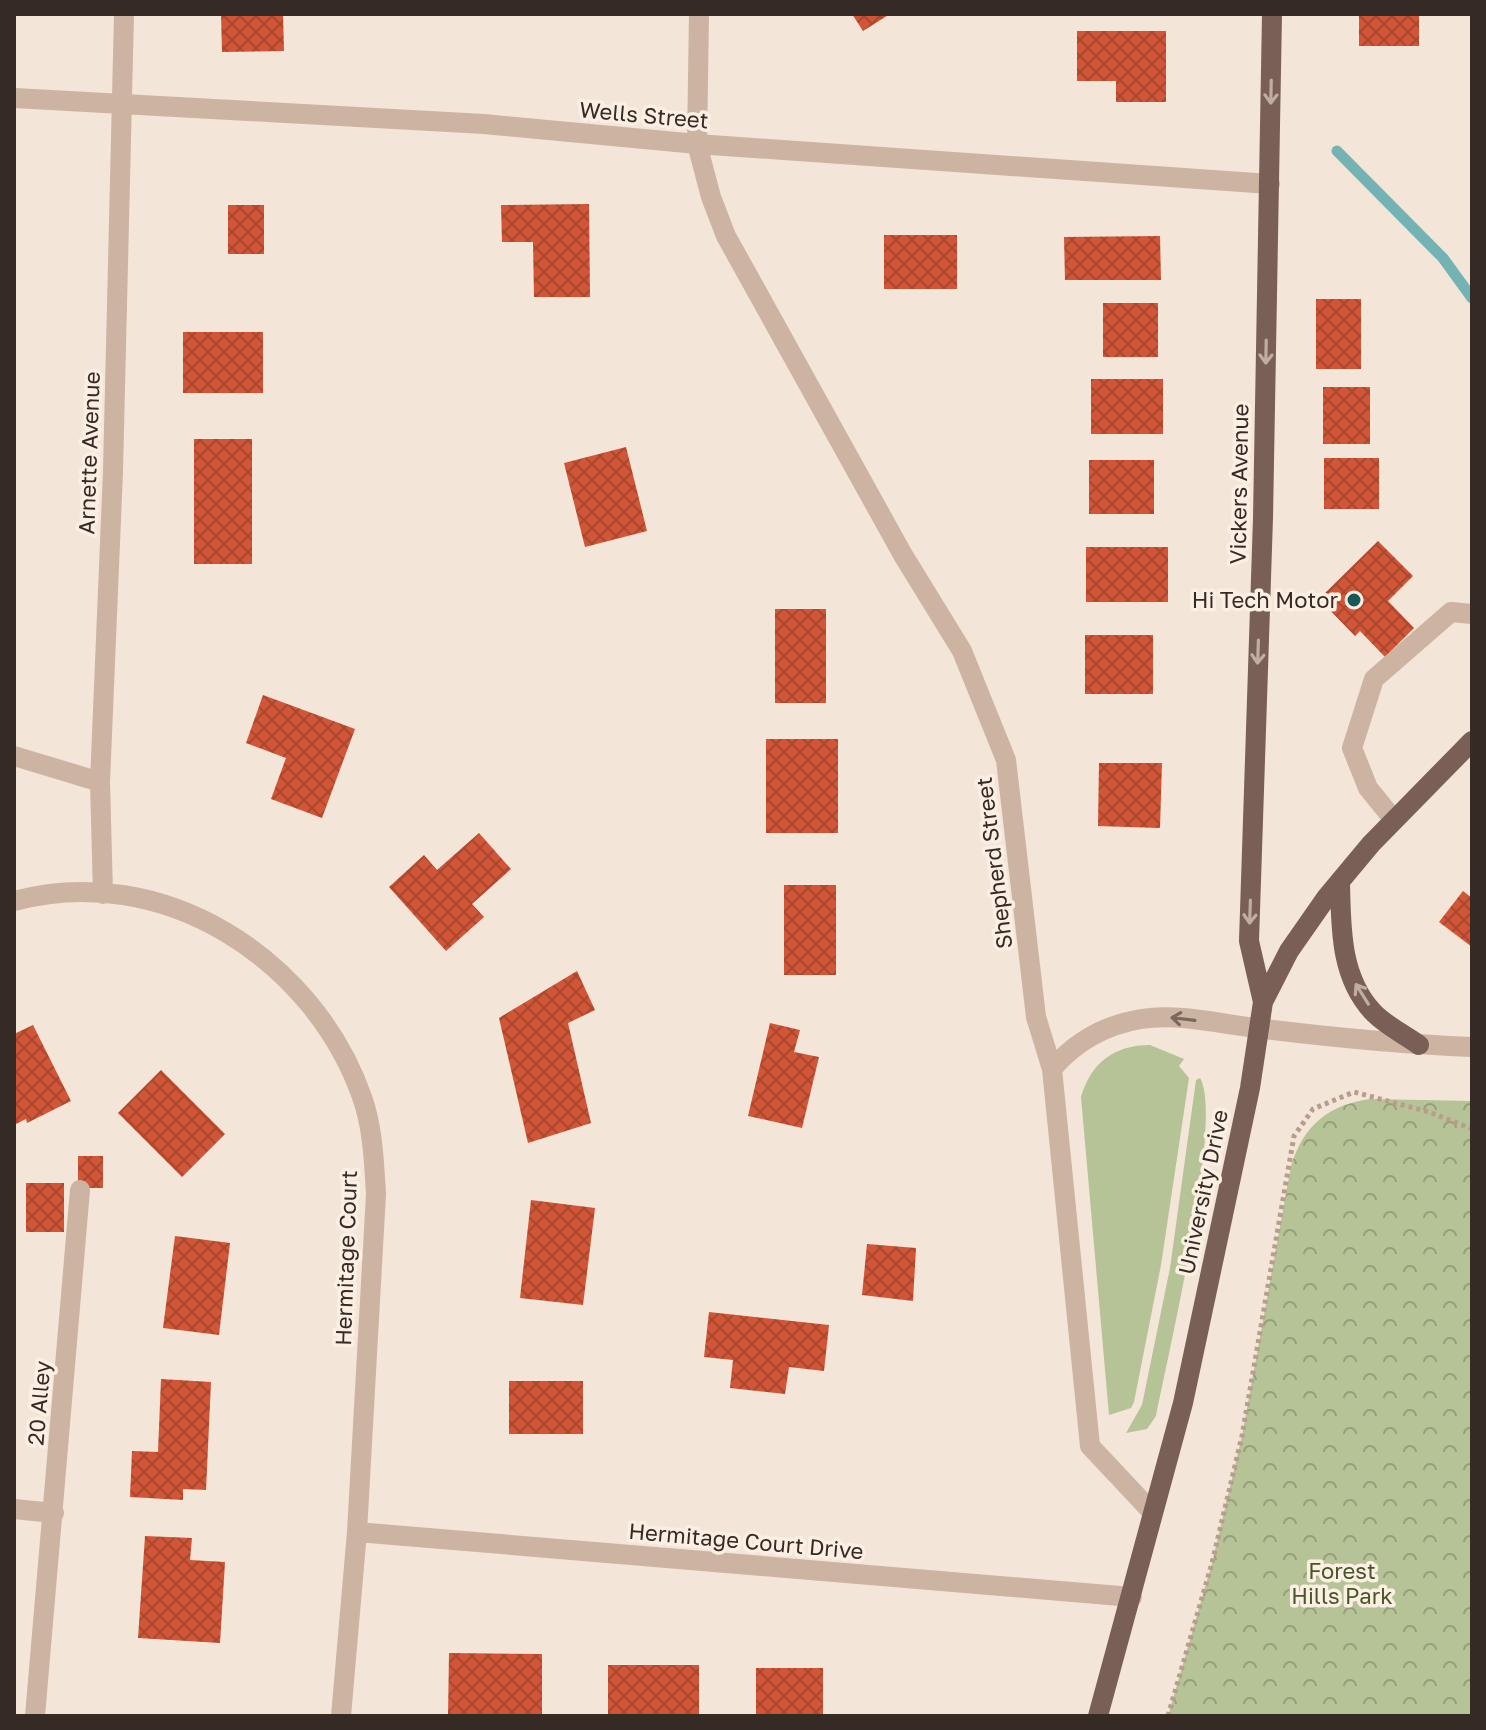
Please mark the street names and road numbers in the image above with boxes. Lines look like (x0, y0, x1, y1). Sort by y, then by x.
street label: Wells Street (578, 95, 710, 134)
street label: Arnette Avenue (72, 371, 105, 535)
street label: Vickers Avenue (1224, 403, 1253, 565)
street label: Shepherd Street (970, 776, 1017, 950)
street label: University Drive (1172, 1107, 1233, 1277)
street label: Hermitage Court (329, 1170, 362, 1346)
street label: 20 Alley (21, 1360, 56, 1446)
street label: Hermitage Court Drive (627, 1517, 865, 1564)

